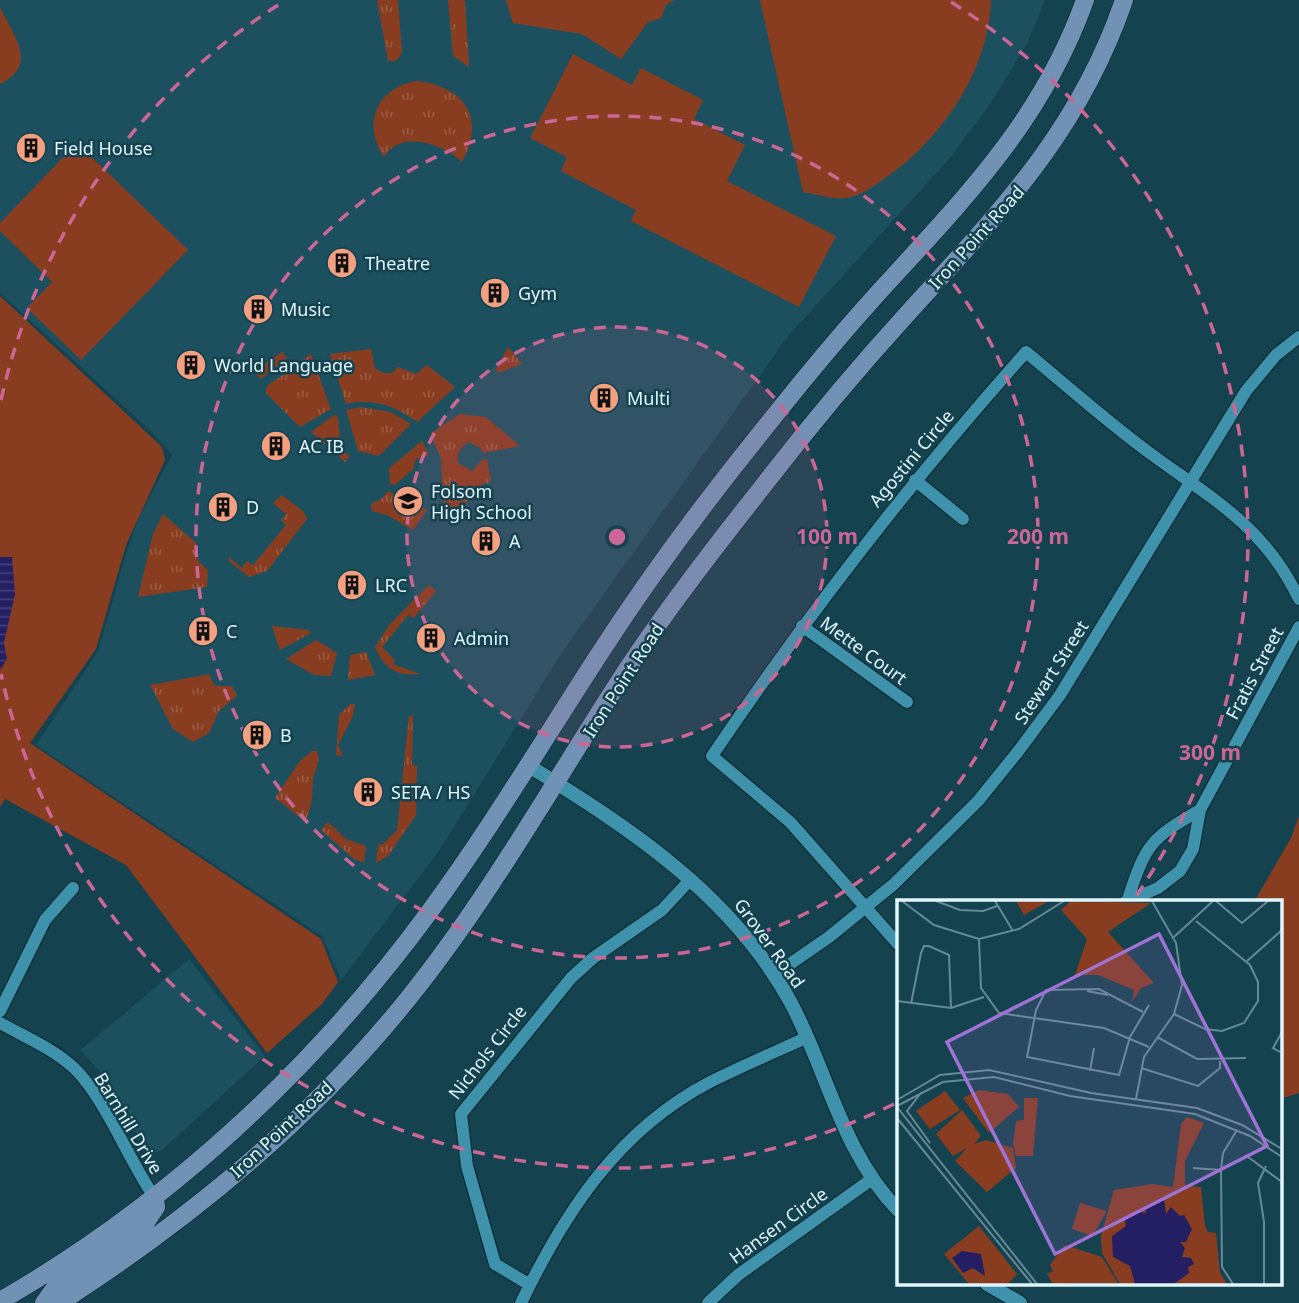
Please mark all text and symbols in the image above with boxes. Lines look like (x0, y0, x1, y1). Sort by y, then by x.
building icon: Field House (14, 131, 48, 165)
place label: Field House (54, 136, 153, 160)
street label: Iron Point Road (923, 180, 1029, 294)
building icon: Theatre (325, 246, 359, 280)
place label: Theatre (365, 251, 430, 275)
building icon: Gym (478, 276, 512, 310)
place label: Gym (518, 281, 557, 305)
building icon: Music (241, 292, 275, 326)
place label: Music (281, 297, 331, 321)
building icon: World Language (174, 348, 208, 382)
place label: World Language (214, 353, 353, 377)
building icon: Multi (587, 381, 621, 415)
place label: Multi (627, 386, 670, 410)
street label: Agostini Circle (863, 404, 959, 512)
building icon: AC IB (259, 429, 293, 463)
place label: AC IB (299, 434, 344, 458)
place label: Folsom High School (431, 479, 532, 524)
school or university icon: Folsom High School (391, 484, 425, 518)
building icon: D (206, 490, 240, 524)
place label: D (246, 495, 259, 519)
text: 100 m (796, 522, 858, 550)
text: 200 m (1007, 522, 1069, 550)
building icon: A (469, 524, 503, 558)
centre of rings (605, 525, 629, 549)
place label: A (509, 529, 521, 553)
building icon: LRC (335, 568, 369, 602)
place label: LRC (375, 573, 407, 597)
street label: Mette Court (816, 610, 913, 690)
building icon: C (186, 614, 220, 648)
street label: Stewart Street (1008, 615, 1094, 729)
street label: Iron Point Road (577, 618, 669, 742)
place label: C (226, 619, 237, 643)
building icon: Admin (414, 621, 448, 655)
street label: Fratis Street (1220, 622, 1289, 723)
place label: Admin (454, 626, 509, 650)
building icon: B (240, 718, 274, 752)
place label: B (280, 723, 292, 747)
text: 300 m (1179, 738, 1241, 766)
building icon: SETA / HS (351, 775, 385, 809)
place label: SETA / HS (391, 780, 471, 804)
street label: Grover Road (729, 893, 811, 993)
inset map (897, 900, 1282, 1286)
street label: Nichols Circle (443, 1000, 531, 1104)
street label: Barnhill Drive (89, 1068, 169, 1178)
street label: Iron Point Road (225, 1075, 337, 1183)
street label: Hansen Circle (724, 1181, 832, 1269)

